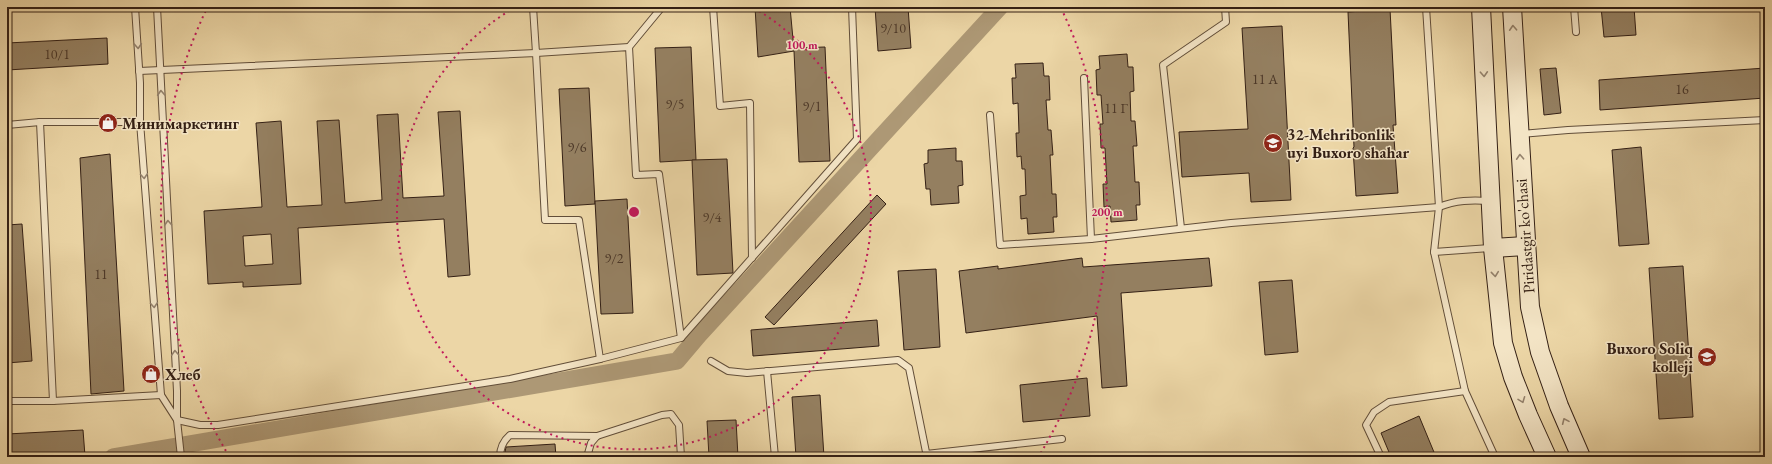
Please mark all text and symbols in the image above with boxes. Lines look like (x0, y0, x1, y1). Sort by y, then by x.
house number: 9/10 (880, 19, 906, 37)
one-way arrow (1508, 24, 1517, 31)
text: 100 m (786, 37, 818, 53)
one-way arrow (133, 43, 142, 49)
house number: 10/1 (44, 45, 70, 63)
house number: 11 A (1252, 70, 1278, 88)
one-way arrow (1480, 71, 1488, 77)
house number: 16 (1675, 80, 1689, 98)
one-way arrow (157, 90, 165, 96)
house number: 9/5 (665, 95, 685, 113)
house number: 9/1 (802, 97, 822, 115)
house number: 11 Г (1104, 99, 1128, 117)
shop icon: Минимаркетинг (97, 112, 119, 134)
place label: Минимаркетинг (122, 113, 239, 134)
place label: 32-Mehribonlik uyi Buxoro shahar (1287, 124, 1410, 163)
school or university icon: 32-Mehribonlik uyi Buxoro shahar (1262, 132, 1284, 154)
house number: 9/6 (567, 138, 587, 156)
one-way arrow (1516, 154, 1524, 160)
one-way arrow (140, 173, 149, 179)
street label: Piridastgir ko'chasi (1511, 178, 1539, 294)
text: 200 m (1091, 204, 1123, 220)
centre of rings (627, 205, 641, 219)
house number: 9/4 (702, 208, 722, 226)
one-way arrow (164, 220, 172, 226)
house number: 9/2 (604, 249, 624, 267)
house number: 11 (94, 265, 108, 283)
one-way arrow (1491, 271, 1500, 277)
one-way arrow (150, 302, 159, 308)
place label: Buxoro Soliq kolleji (1606, 338, 1693, 377)
school or university icon: Buxoro Soliq kolleji (1696, 346, 1718, 368)
one-way arrow (171, 350, 179, 356)
shop icon: Хлеб (140, 363, 162, 385)
place label: Хлеб (164, 364, 201, 385)
one-way arrow (1518, 396, 1526, 403)
one-way arrow (1562, 418, 1570, 425)

